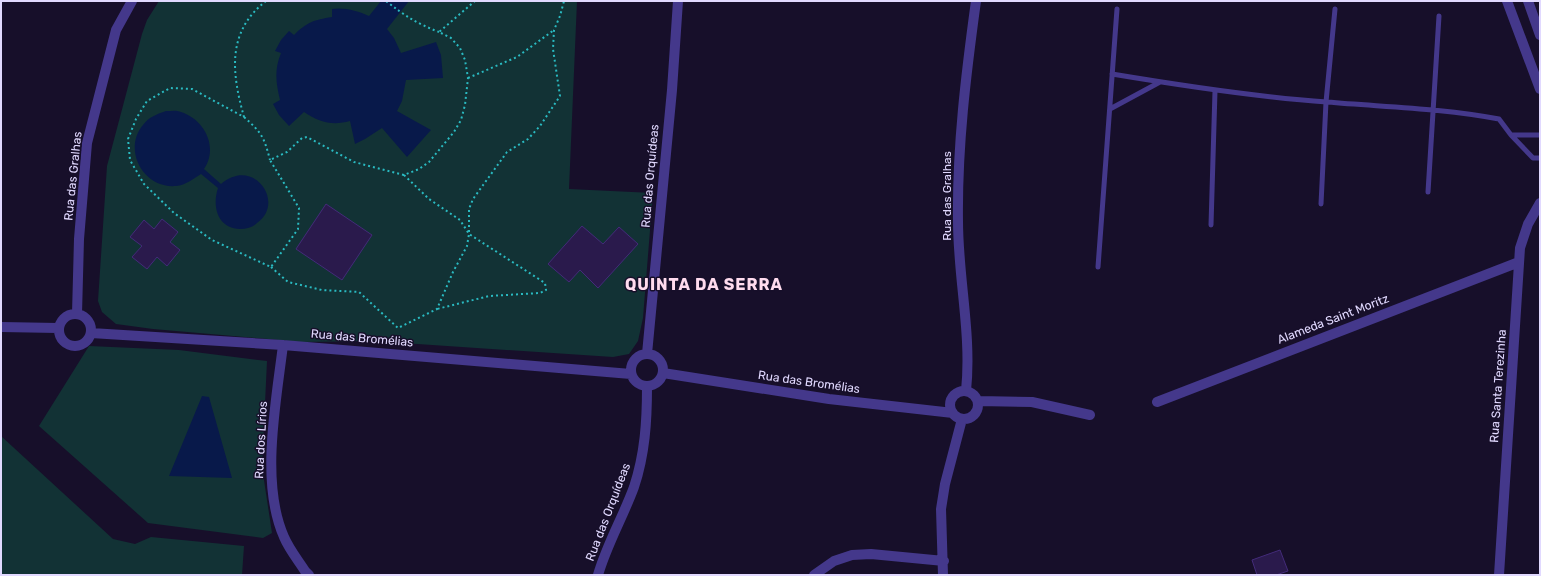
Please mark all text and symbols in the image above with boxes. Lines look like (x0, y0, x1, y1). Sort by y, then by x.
street label: Rua das Orquídeas (638, 124, 662, 228)
street label: Rua das Gralhas (61, 131, 85, 221)
street label: Rua das Gralhas (940, 151, 954, 241)
district label: QUINTA DA SERRA (625, 275, 783, 294)
street label: Alameda Saint Moritz (1275, 291, 1391, 347)
street label: Rua das Bromélias (310, 327, 414, 349)
street label: Rua Santa Terezinha (1487, 329, 1509, 443)
street label: Rua das Bromélias (757, 368, 861, 396)
street label: Rua dos Lírios (252, 401, 270, 479)
street label: Rua das Orquídeas (583, 461, 633, 563)

